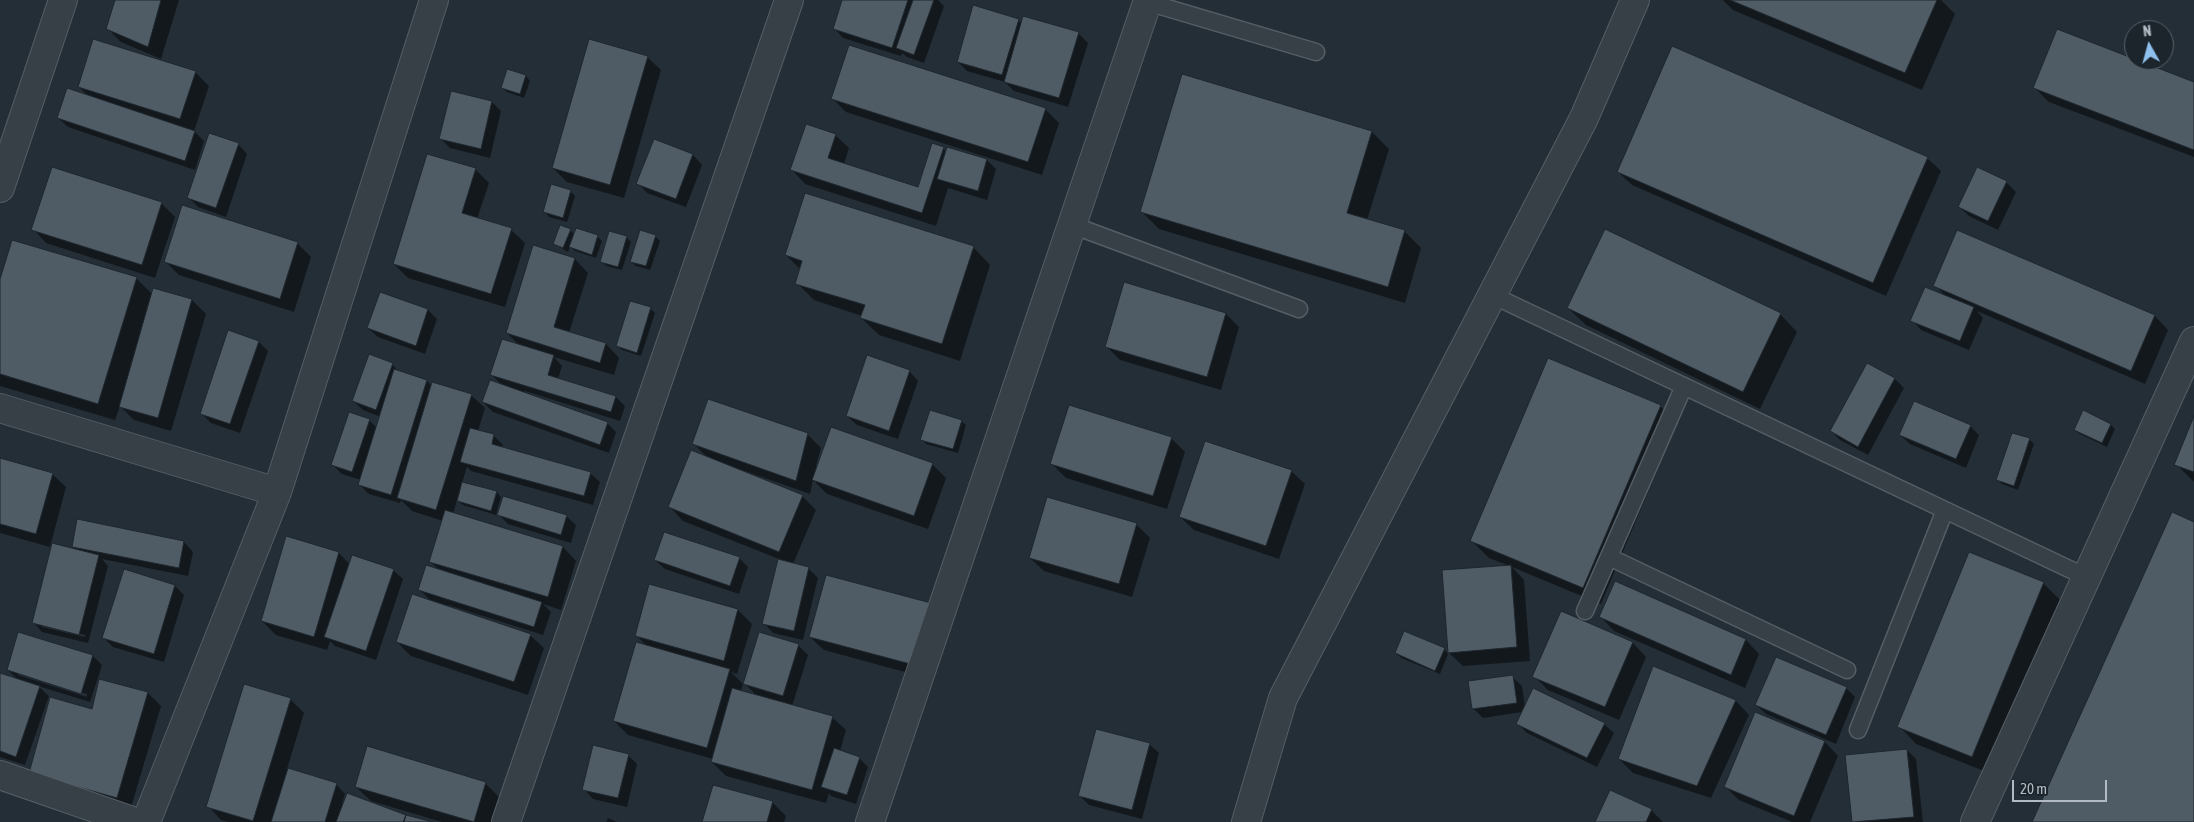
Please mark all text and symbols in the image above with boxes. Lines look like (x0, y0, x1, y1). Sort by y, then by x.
north arrow (2124, 20, 2174, 70)
text: N (2142, 23, 2152, 40)
scale bar (2014, 770, 2109, 802)
text: 20 m (2020, 780, 2047, 797)

